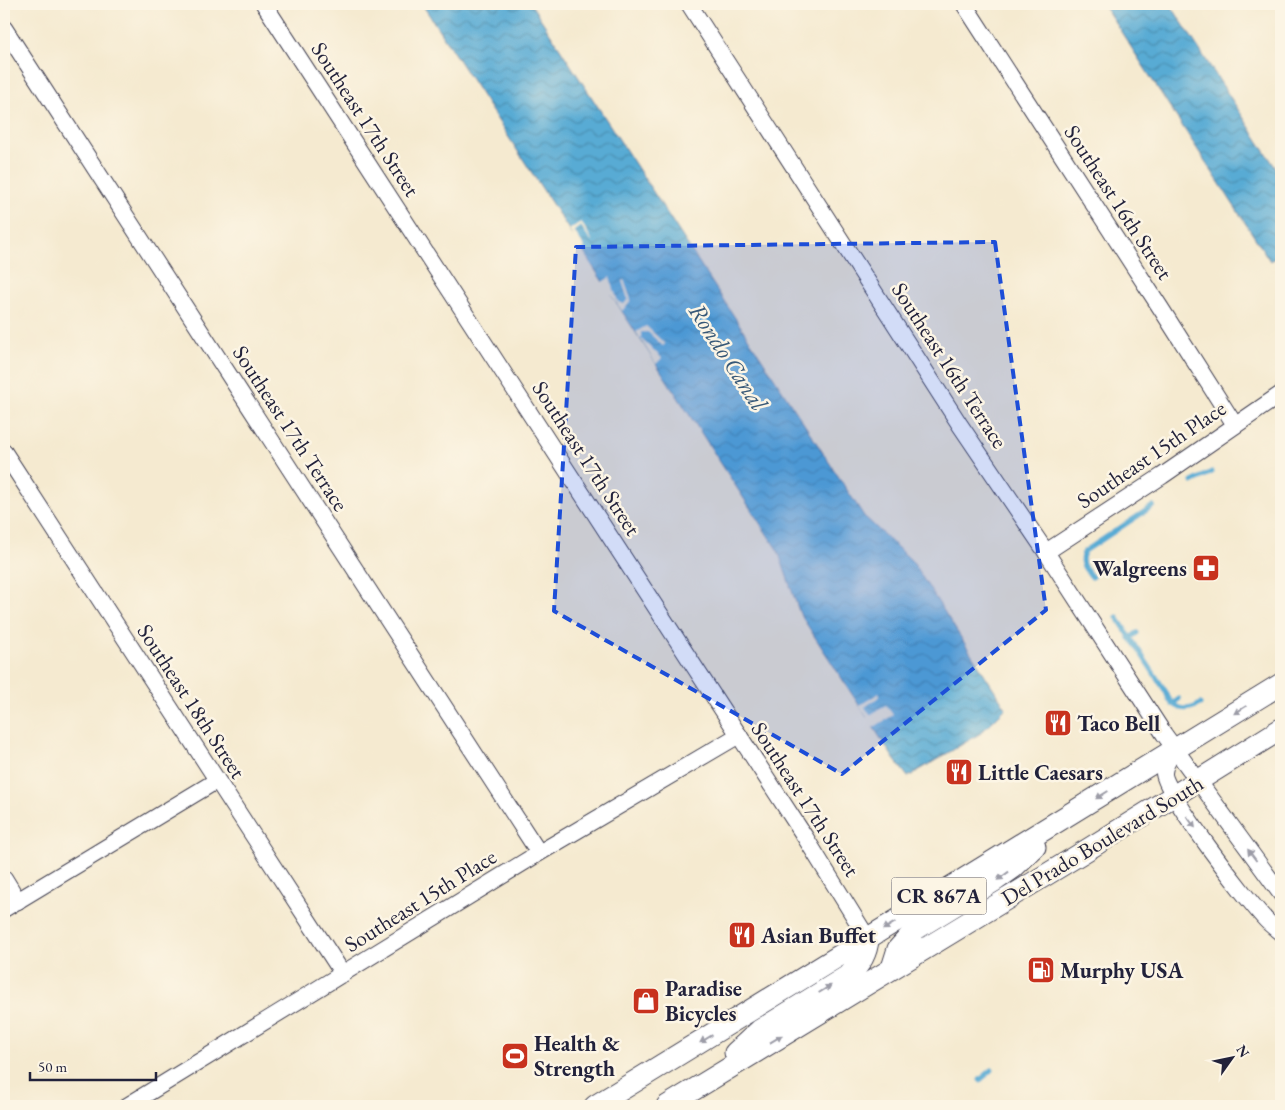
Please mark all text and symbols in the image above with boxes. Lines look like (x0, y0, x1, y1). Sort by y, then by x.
street label: Southeast 17th Street (305, 36, 426, 202)
street label: Southeast 16th Street (1058, 119, 1179, 285)
street label: Southeast 16th Terrace (885, 277, 1014, 454)
water label: Rondo Canal (682, 297, 775, 417)
street label: Southeast 17th Terrace (226, 340, 355, 517)
street label: Southeast 17th Street (526, 375, 647, 541)
street label: Southeast 15th Place (1071, 394, 1232, 515)
pharmacy icon: Walgreens (1191, 553, 1221, 583)
place label: Walgreens (1093, 554, 1187, 583)
street label: Southeast 18th Street (131, 618, 252, 784)
one-way arrow (1233, 705, 1247, 714)
restaurant icon: Taco Bell (1043, 708, 1073, 738)
place label: Taco Bell (1077, 709, 1160, 738)
street label: Southeast 17th Street (745, 716, 866, 882)
restaurant icon: Little Caesars (944, 757, 974, 787)
place label: Little Caesars (978, 758, 1103, 787)
street label: Del Prado Boulevard South (996, 769, 1209, 912)
one-way arrow (1095, 791, 1108, 800)
one-way arrow (1185, 815, 1196, 828)
street label: Southeast 15th Place (339, 842, 502, 959)
one-way arrow (1247, 848, 1257, 862)
one-way arrow (996, 870, 1009, 880)
road number: CR 867A (892, 878, 986, 914)
restaurant icon: Asian Buffet (727, 920, 757, 950)
place label: Asian Buffet (760, 921, 877, 950)
one-way arrow (882, 922, 895, 931)
fuel station icon: Murphy USA (1026, 955, 1056, 985)
place label: Murphy USA (1060, 956, 1183, 985)
place label: Paradise Bicycles (665, 974, 742, 1028)
one-way arrow (819, 985, 832, 994)
shop icon: Paradise Bicycles (631, 986, 661, 1016)
place label: Health & Strength (534, 1029, 620, 1083)
north arrow (1208, 1032, 1258, 1082)
one-way arrow (699, 1034, 712, 1043)
one-way arrow (769, 1035, 782, 1044)
sports icon: Health & Strength (500, 1041, 530, 1071)
text: N (1232, 1041, 1254, 1061)
scale bar (30, 1050, 156, 1082)
text: 50 m (38, 1057, 67, 1076)

